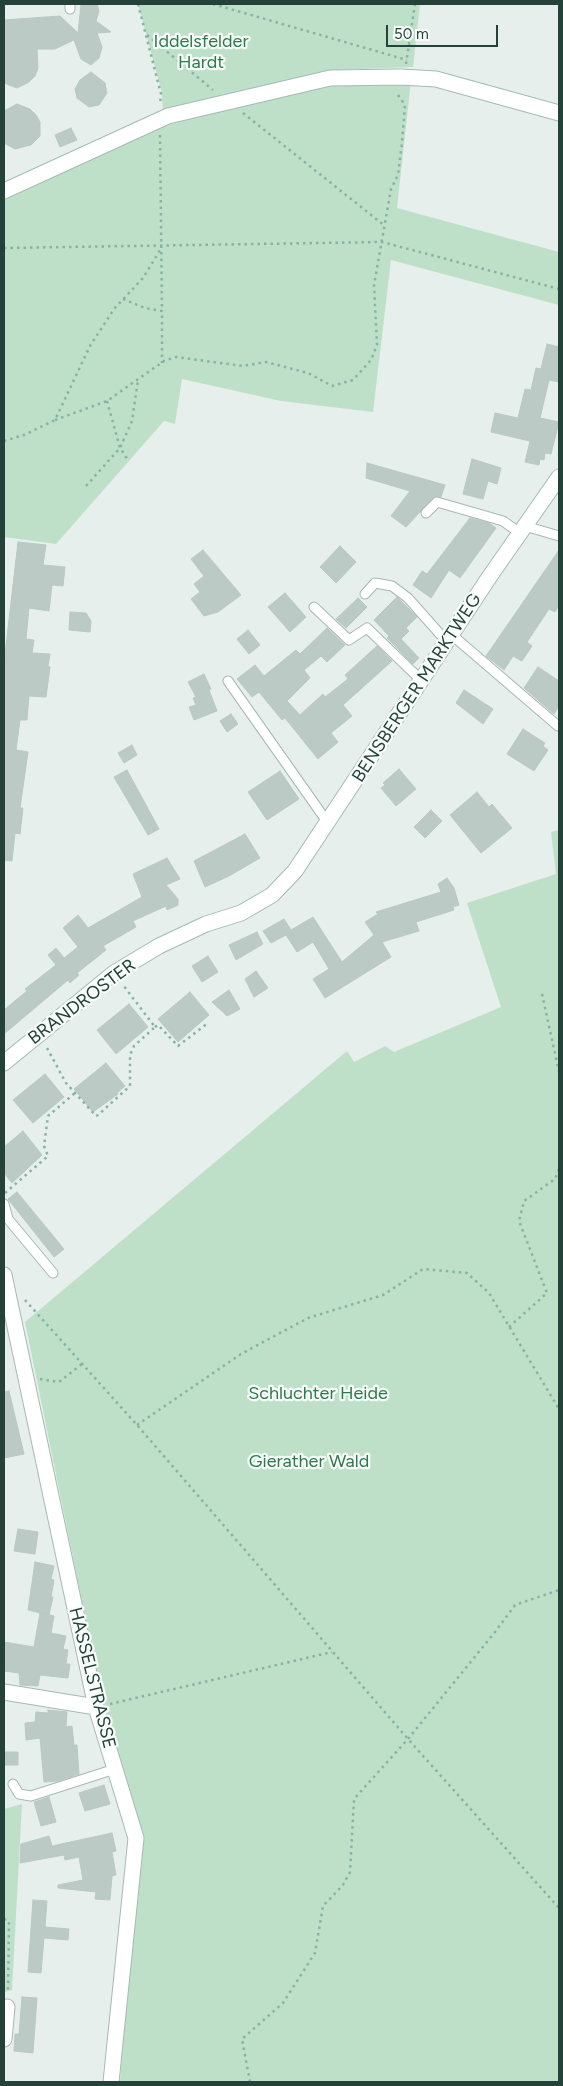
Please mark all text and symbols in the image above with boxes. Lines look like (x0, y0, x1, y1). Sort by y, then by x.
scale bar (388, 15, 500, 47)
text: 50 m (394, 25, 429, 43)
park label: Iddelsfelder Hardt (154, 31, 248, 74)
street label: BENSBERGER MARKTWEG (348, 590, 486, 786)
street label: BRANDROSTER (24, 955, 140, 1049)
park label: Schluchter Heide (248, 1383, 388, 1405)
park label: Gierather Wald (249, 1451, 369, 1473)
street label: HASSELSTRASSE (64, 1605, 120, 1751)

